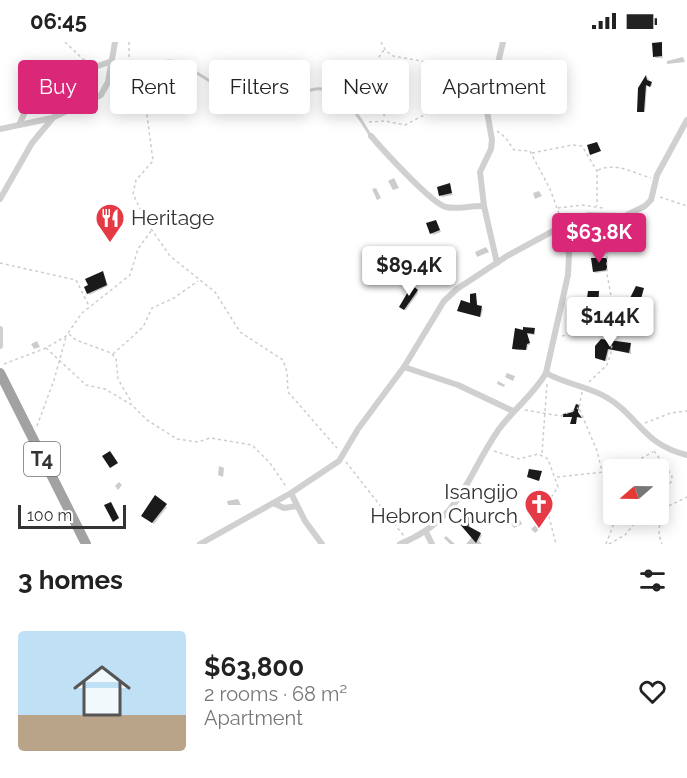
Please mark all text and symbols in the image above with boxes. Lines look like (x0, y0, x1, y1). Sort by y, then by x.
text: 06:45 (30, 8, 87, 34)
chip: Buy (18, 60, 98, 114)
chip: Rent (110, 60, 197, 114)
chip: Filters (209, 60, 310, 114)
chip: New (322, 60, 409, 114)
chip: Apartment (421, 60, 567, 114)
restaurant icon: Heritage (94, 202, 126, 244)
place label: Heritage (131, 205, 214, 230)
pin: $63.8K (550, 213, 648, 264)
text: $63.8K (566, 220, 632, 244)
pin: $89.4K (360, 246, 458, 297)
text: $89.4K (376, 253, 442, 277)
pin: $144K (568, 297, 652, 348)
text: $144K (581, 304, 639, 328)
road number: T4 (24, 442, 60, 476)
north arrow (603, 459, 669, 525)
map controls (603, 459, 669, 525)
place label: Isangijo Hebron Church (370, 479, 518, 528)
church icon: Isangijo Hebron Church (523, 488, 555, 530)
scale bar (18, 502, 126, 529)
text: 100 m (27, 506, 72, 525)
icon: filters (636, 564, 669, 597)
text: 3 homes (18, 565, 123, 595)
text: $63,800 (204, 652, 304, 682)
icon: home (66, 655, 138, 727)
icon: heart (636, 675, 669, 708)
text: 2 rooms · 68 m² (204, 682, 347, 706)
text: Apartment (204, 706, 303, 730)

